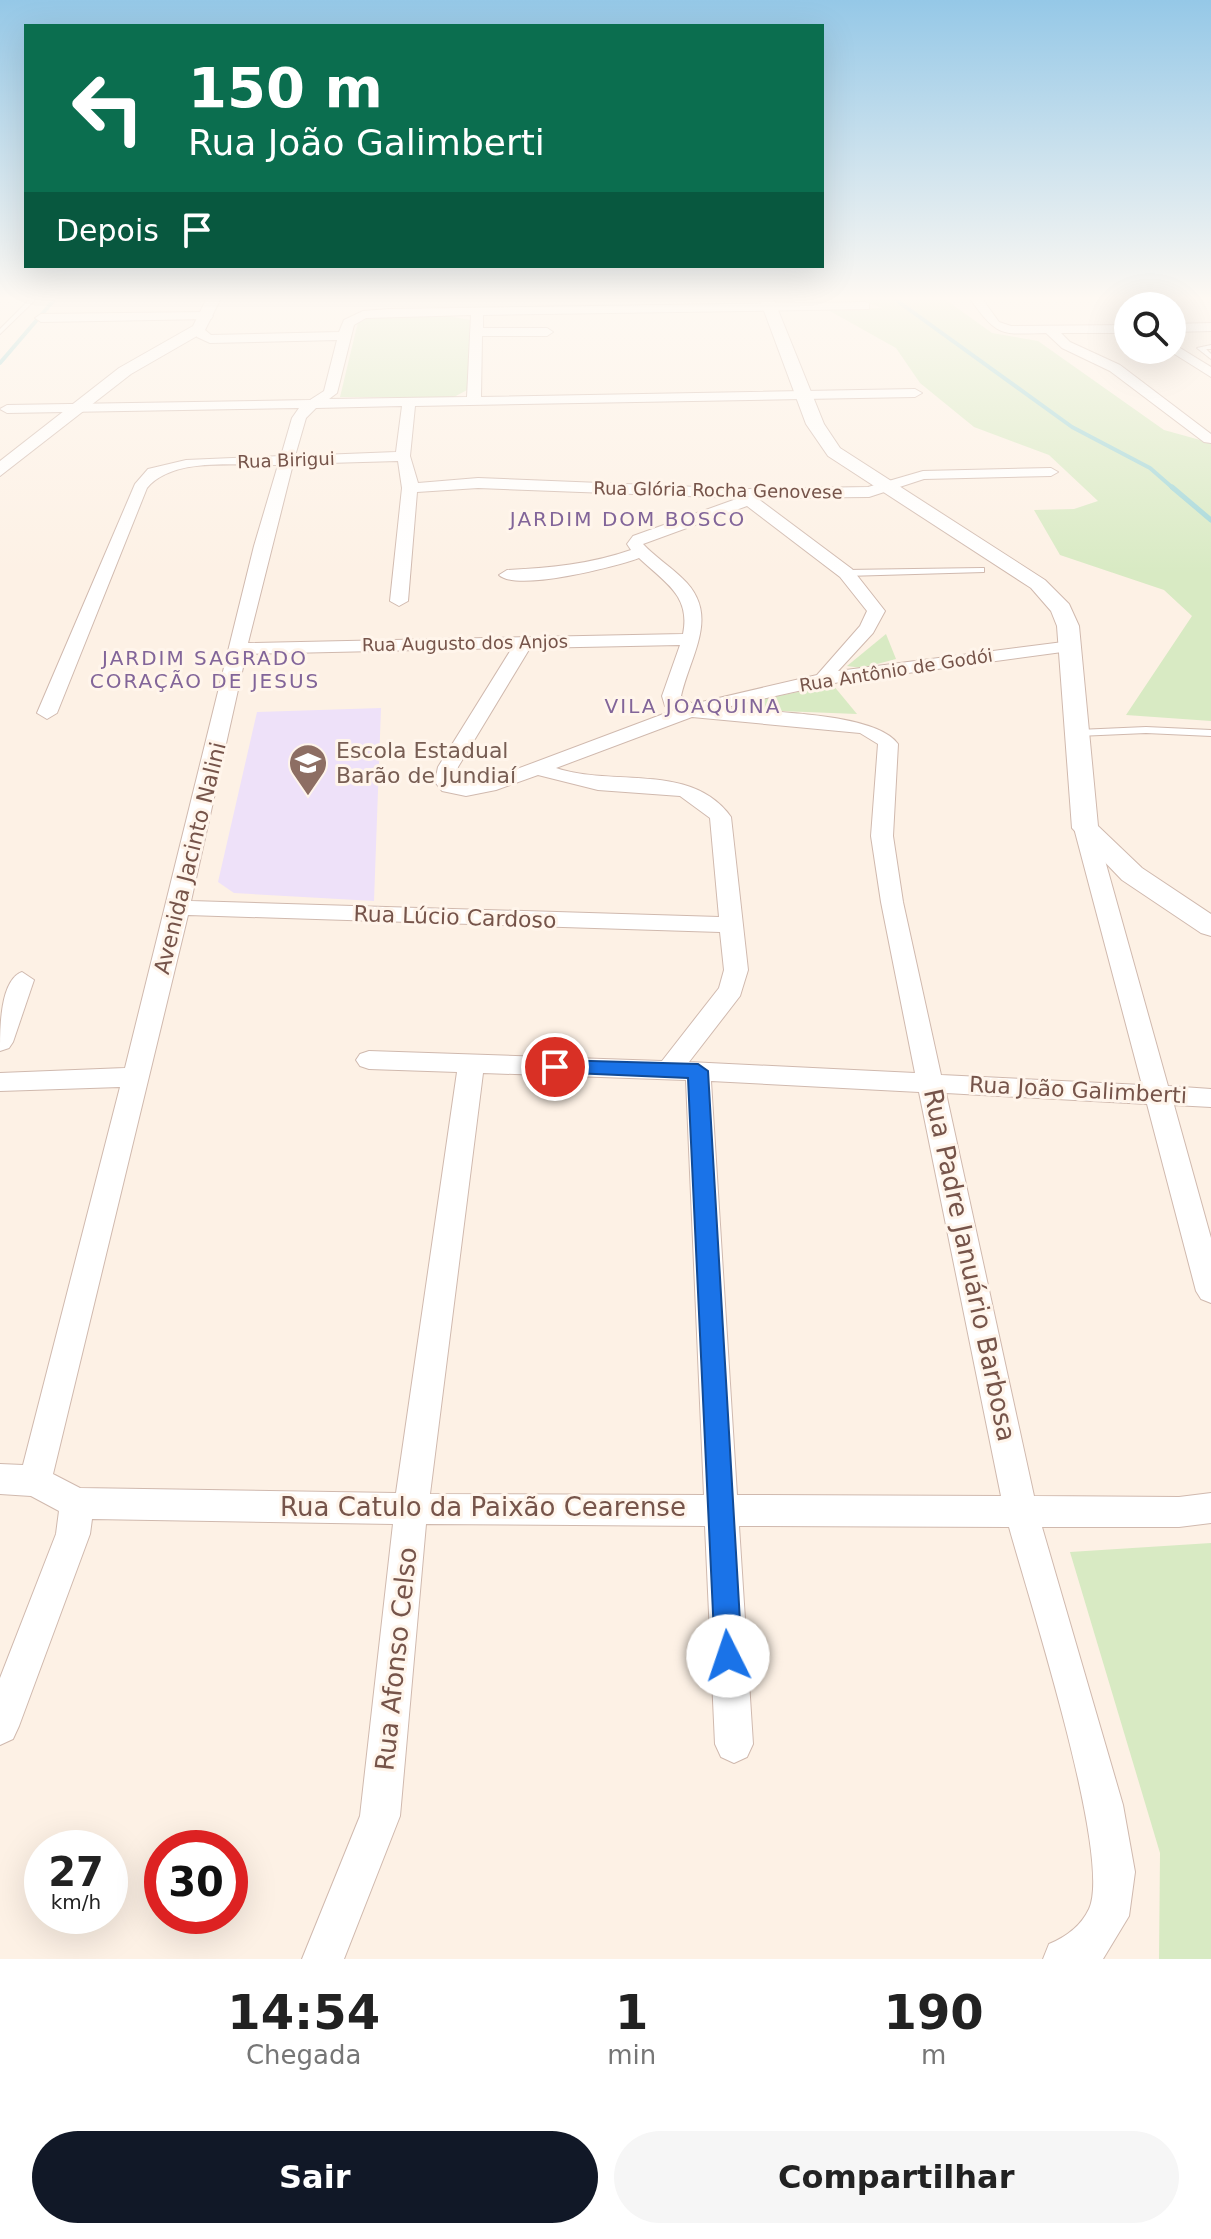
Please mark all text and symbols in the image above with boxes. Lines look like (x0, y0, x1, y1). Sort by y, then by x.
text: 150 m (188, 55, 383, 120)
icon: left (56, 56, 160, 160)
text: Rua João Galimberti (188, 122, 545, 163)
icon: arrive (175, 208, 219, 252)
text: Depois (56, 213, 159, 248)
map controls (1114, 292, 1186, 364)
button: search (1114, 292, 1186, 364)
street label: Rua Birigui (237, 448, 335, 472)
street label: Rua Glória Rocha Genovese (593, 477, 843, 503)
district label: JARDIM DOM BOSCO (508, 507, 746, 531)
street label: Rua Augusto dos Anjos (362, 631, 568, 655)
street label: Rua Antônio de Godói (798, 644, 994, 696)
district label: JARDIM SAGRADO CORAÇÃO DE JESUS (90, 646, 320, 693)
district label: VILA JOAQUINA (605, 694, 781, 718)
place label: Escola Estadual Barão de Jundiaí (336, 738, 517, 788)
street label: Avenida Jacinto Nalini (149, 739, 231, 977)
school or university icon: Escola Estadual Barão de Jundiaí (287, 742, 329, 797)
street label: Rua Lúcio Cardoso (353, 901, 557, 933)
pin (521, 1033, 589, 1101)
icon: arrive (533, 1045, 577, 1089)
street label: Rua João Galimberti (968, 1072, 1188, 1108)
street label: Rua Padre Januário Barbosa (918, 1086, 1022, 1444)
street label: Rua Catulo da Paixão Cearense (280, 1492, 686, 1522)
street label: Rua Afonso Celso (369, 1546, 423, 1772)
position arrow (686, 1614, 770, 1698)
speed limit sign: 30 (144, 1830, 248, 1934)
text: 27 (48, 1849, 104, 1895)
text: km/h (51, 1890, 101, 1914)
text: 14:54 (227, 1984, 380, 2040)
text: 1 (615, 1984, 648, 2040)
text: 190 (884, 1984, 984, 2040)
text: Chegada (246, 2040, 361, 2070)
text: min (607, 2040, 656, 2070)
text: m (921, 2040, 946, 2070)
button: Sair (32, 2131, 598, 2223)
button: Compartilhar (614, 2131, 1179, 2223)

